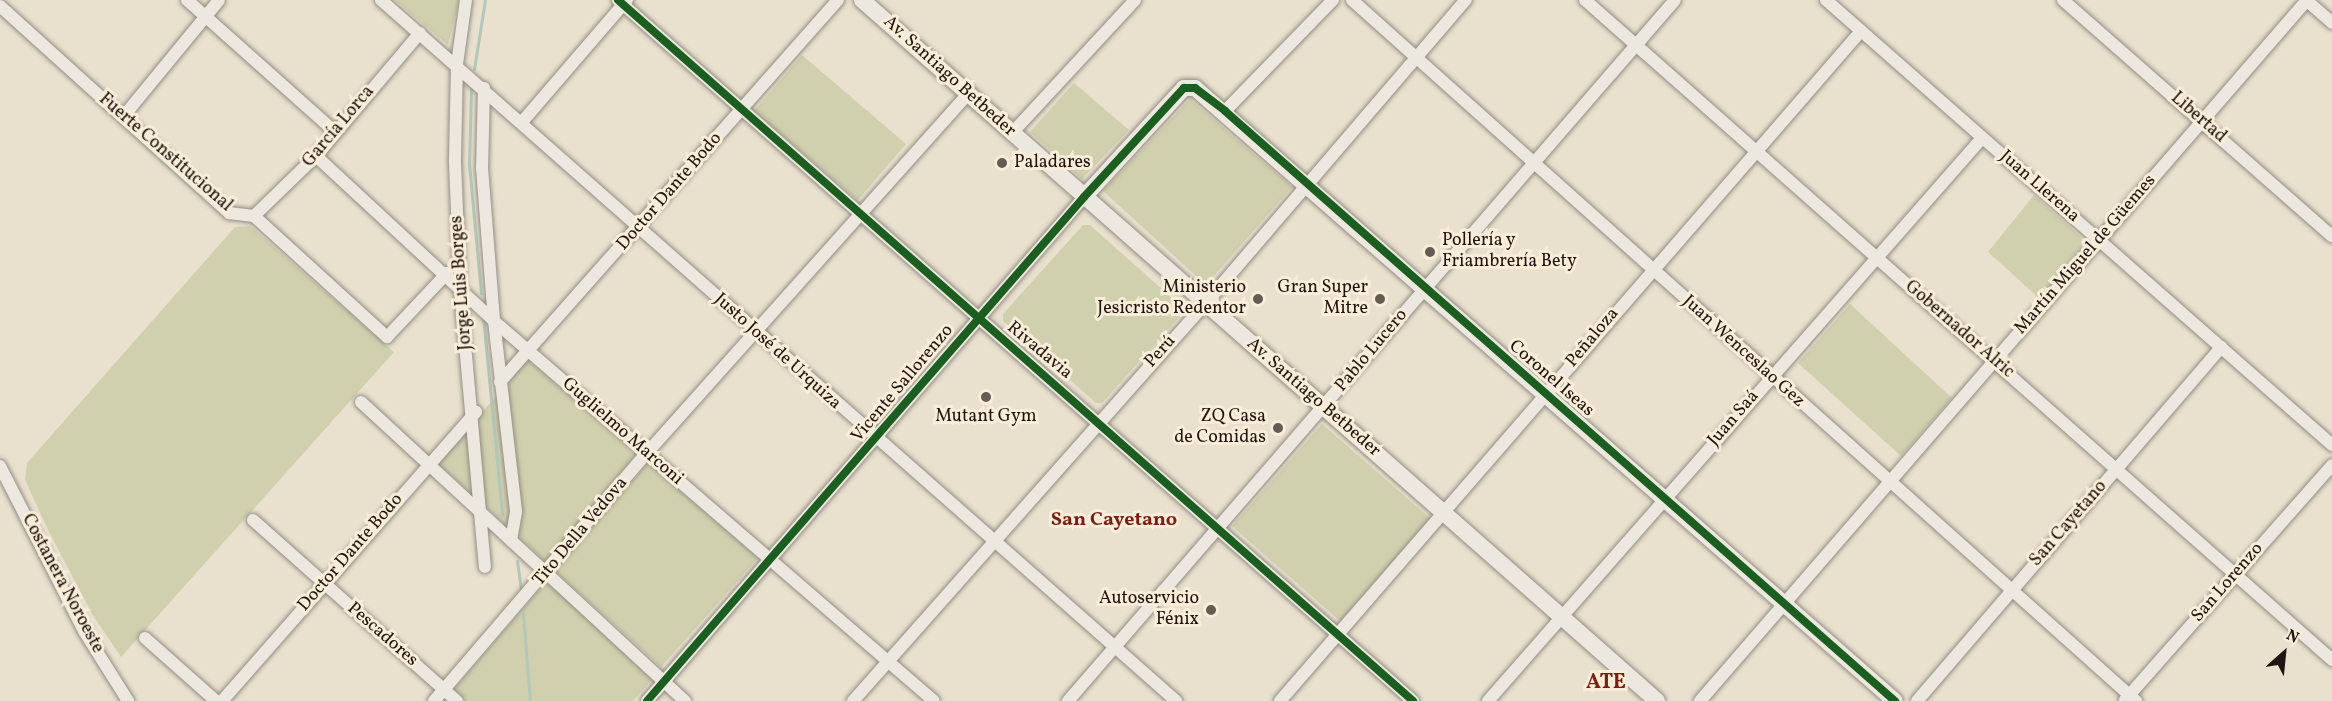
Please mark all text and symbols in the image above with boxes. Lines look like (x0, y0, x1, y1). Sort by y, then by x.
street label: Av. Santiago Betbeder (878, 12, 1020, 142)
street label: García Lorca (299, 82, 379, 172)
street label: Libertad (2166, 88, 2230, 148)
street label: Fuerte Constitucional (94, 89, 236, 217)
street label: Doctor Dante Bodo (613, 129, 727, 255)
street label: Juan Llerena (1994, 146, 2084, 228)
place label: Paladares (1014, 152, 1091, 174)
marker: Paladares (995, 156, 1009, 170)
street label: Martín Miguel de Güemes (2011, 171, 2161, 339)
street label: Jorge Luis Borges (447, 215, 477, 351)
place label: Pollería y Friambrería Bety (1442, 231, 1577, 274)
marker: Pollería y Friambrería Bety (1423, 245, 1437, 259)
street label: Gobernador Alric (1900, 277, 2018, 383)
place label: Ministerio Jesicristo Redentor (1097, 278, 1246, 320)
place label: Gran Super Mitre (1278, 278, 1368, 320)
street label: Justo José de Urquiza (709, 289, 845, 415)
street label: Juan Wenceslao Gez (1677, 291, 1809, 413)
marker: Ministerio Jesicristo Redentor (1251, 292, 1265, 306)
marker: Gran Super Mitre (1373, 292, 1387, 306)
street label: Peñaloza (1562, 304, 1624, 372)
street label: Pablo Lucero (1331, 305, 1413, 397)
street label: Rivadavia (1002, 317, 1076, 385)
street label: Vicente Sallorenzo (847, 321, 959, 447)
street label: Perú (1141, 331, 1181, 373)
street label: Av. Santiago Betbeder (1241, 334, 1385, 462)
street label: Coronel Iseas (1504, 336, 1598, 422)
street label: Guglielmo Marconi (557, 374, 687, 490)
street label: Juan Saá (1704, 387, 1764, 451)
marker: Mutant Gym (979, 390, 993, 404)
place label: Mutant Gym (935, 406, 1037, 428)
place label: ZQ Casa de Comidas (1174, 407, 1266, 450)
marker: ZQ Casa de Comidas (1271, 421, 1285, 435)
street label: Tito Della Vedova (529, 473, 633, 591)
street label: San Cayetano (2026, 476, 2112, 572)
street label: Doctor Dante Bodo (294, 490, 408, 616)
district label: San Cayetano (1051, 508, 1177, 532)
street label: Costanera Noroeste (16, 511, 108, 657)
street label: San Lorenzo (2188, 539, 2268, 627)
place label: Autoservicio Fénix (1099, 589, 1199, 632)
street label: Pescadores (342, 598, 422, 672)
marker: Autoservicio Fénix (1204, 603, 1218, 617)
north arrow (2254, 623, 2314, 683)
text: N (2282, 625, 2302, 649)
district label: ATE (1586, 670, 1626, 696)

